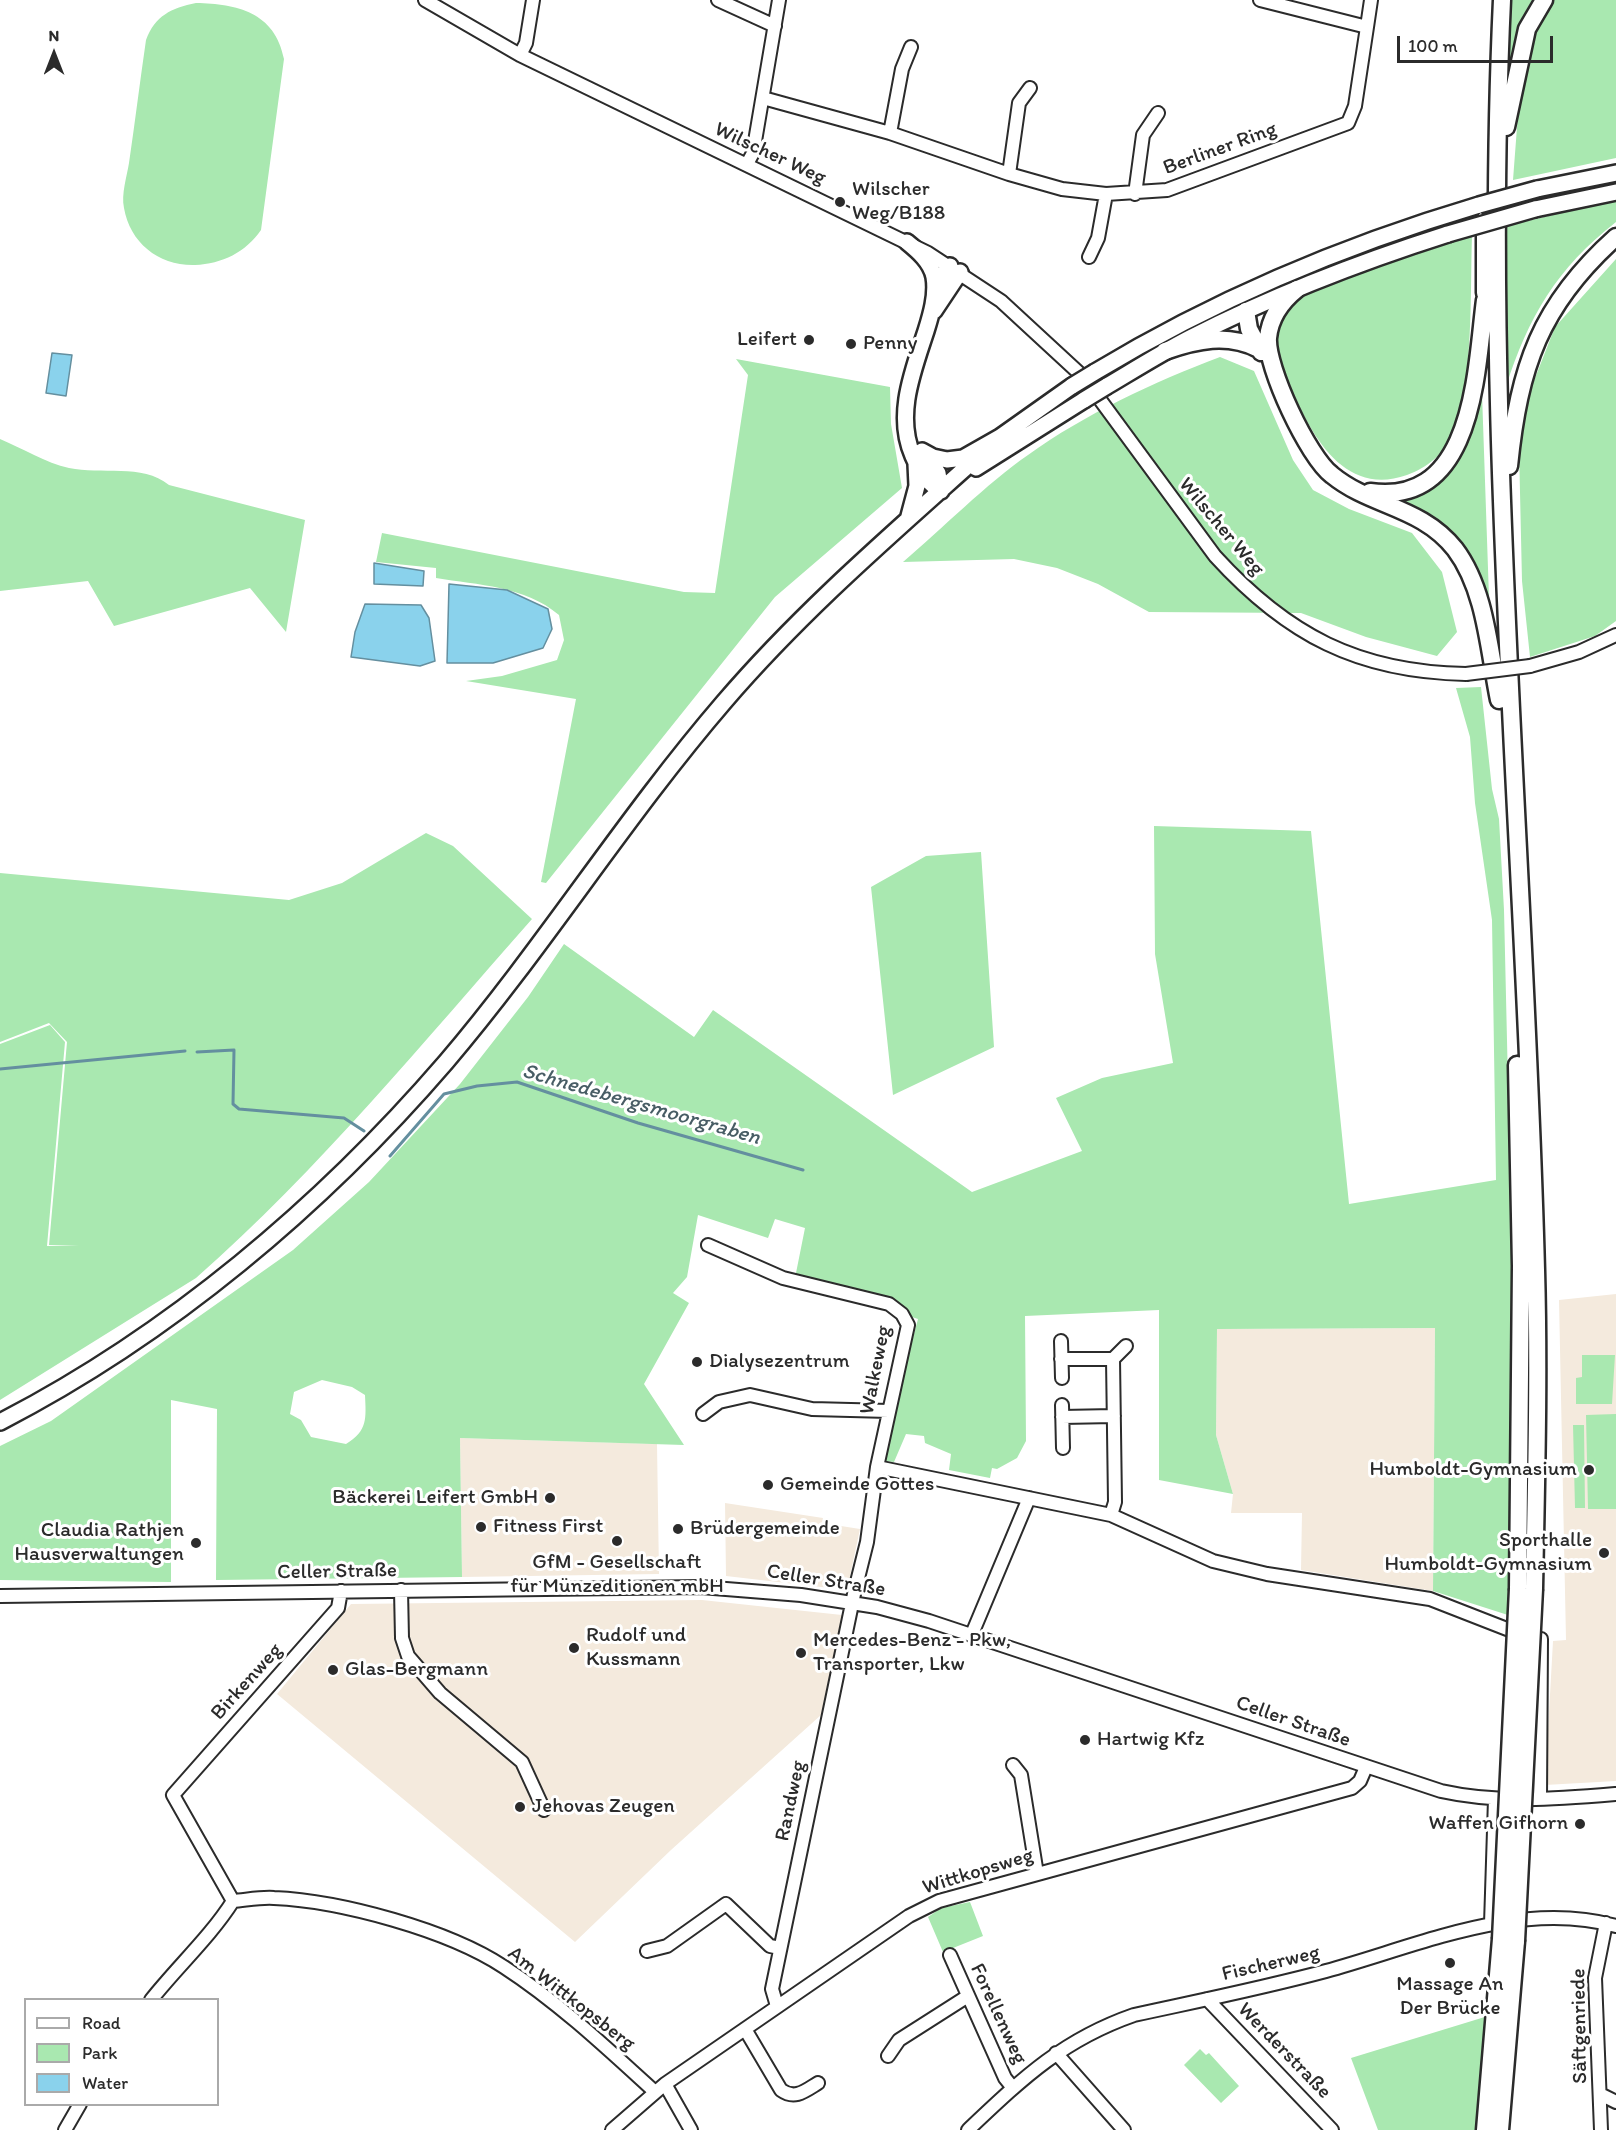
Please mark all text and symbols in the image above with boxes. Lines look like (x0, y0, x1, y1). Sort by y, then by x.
north arrow (24, 24, 84, 84)
scale bar (1400, 24, 1556, 62)
text: N (49, 26, 59, 45)
text: 100 m (1408, 35, 1458, 57)
street label: Wilscher Weg (710, 117, 830, 191)
street label: Berliner Ring (1160, 117, 1280, 181)
place label: Wilscher Weg/B188 (852, 177, 945, 227)
marker: Wilscher Weg/B188 (833, 195, 847, 209)
place label: Leifert (737, 327, 797, 353)
place label: Penny (863, 331, 917, 357)
marker: Leifert (802, 333, 816, 347)
marker: Penny (844, 337, 858, 351)
street label: Wilscher Weg (1173, 473, 1269, 581)
water label: Schnedebergsmoorgraben (519, 1058, 763, 1152)
street label: Walkeweg (855, 1323, 897, 1417)
place label: Dialysezentrum (709, 1349, 850, 1375)
marker: Dialysezentrum (690, 1355, 704, 1369)
place label: Humboldt-Gymnasium (1369, 1457, 1577, 1483)
marker: Humboldt-Gymnasium (1582, 1463, 1596, 1477)
place label: Gemeinde Gottes (780, 1472, 934, 1498)
marker: Gemeinde Gottes (761, 1478, 775, 1492)
place label: Bäckerei Leifert GmbH (332, 1485, 538, 1511)
marker: Bäckerei Leifert GmbH (543, 1491, 557, 1505)
place label: Fitness First (493, 1514, 603, 1540)
place label: Brüdergemeinde (690, 1516, 840, 1542)
place label: Claudia Rathjen Hausverwaltungen (15, 1518, 184, 1568)
marker: Fitness First (474, 1520, 488, 1534)
marker: Brüdergemeinde (671, 1522, 685, 1536)
place label: Sporthalle Humboldt-Gymnasium (1384, 1528, 1592, 1578)
marker: GfM - Gesellschaft für Münzeditionen mbH (610, 1534, 624, 1548)
marker: Claudia Rathjen Hausverwaltungen (189, 1536, 203, 1550)
marker: Sporthalle Humboldt-Gymnasium (1597, 1546, 1611, 1560)
place label: GfM - Gesellschaft für Münzeditionen mbH (510, 1550, 724, 1600)
street label: Celler Straße (277, 1558, 397, 1586)
street label: Celler Straße (765, 1559, 887, 1603)
place label: Rudolf und Kussmann (586, 1623, 686, 1673)
place label: Mercedes-Benz - Pkw, Transporter, Lkw (813, 1628, 1011, 1678)
street label: Birkenweg (206, 1638, 288, 1726)
marker: Rudolf und Kussmann (567, 1641, 581, 1655)
marker: Mercedes-Benz - Pkw, Transporter, Lkw (794, 1646, 808, 1660)
place label: Glas-Bergmann (345, 1657, 488, 1683)
marker: Glas-Bergmann (326, 1663, 340, 1677)
street label: Celler Straße (1232, 1691, 1354, 1753)
place label: Hartwig Kfz (1097, 1727, 1204, 1753)
marker: Hartwig Kfz (1078, 1733, 1092, 1747)
street label: Randweg (770, 1758, 812, 1844)
place label: Jehovas Zeugen (532, 1794, 675, 1820)
marker: Jehovas Zeugen (513, 1800, 527, 1814)
place label: Waffen Gifhorn (1429, 1811, 1568, 1837)
marker: Waffen Gifhorn (1573, 1817, 1587, 1831)
street label: Wittkopsweg (919, 1843, 1037, 1901)
street label: Am Wittkopsberg (502, 1941, 640, 2057)
street label: Fischerweg (1220, 1941, 1322, 1987)
marker: Massage An Der Brücke (1443, 1956, 1457, 1970)
street label: Forellenweg (964, 1960, 1032, 2068)
street label: Säftgenriede (1566, 1968, 1594, 2084)
place label: Massage An Der Brücke (1396, 1972, 1504, 2022)
street label: Werderstraße (1232, 1997, 1336, 2105)
legend (24, 1998, 219, 2106)
text: Road (82, 2012, 121, 2034)
text: Park (82, 2042, 117, 2064)
text: Water (82, 2072, 128, 2094)

